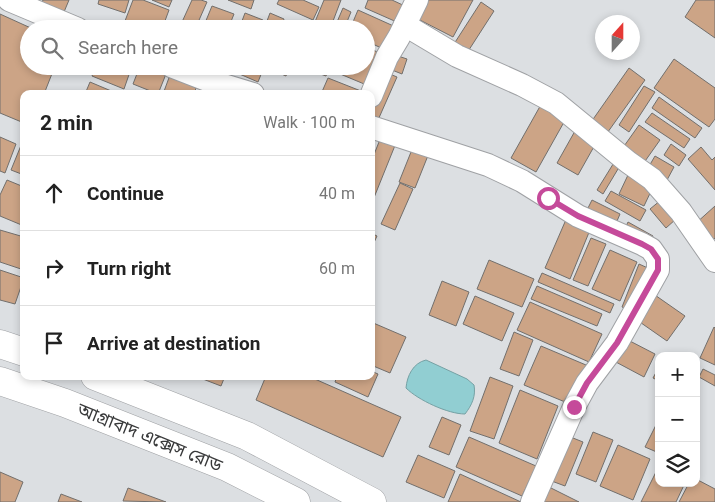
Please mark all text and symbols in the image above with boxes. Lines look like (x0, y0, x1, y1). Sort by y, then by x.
north arrow (595, 15, 640, 60)
search box (20, 20, 375, 75)
icon: search (38, 34, 66, 62)
text: Search here (78, 36, 178, 59)
text: 2 min (40, 111, 93, 135)
text: Walk · 100 m (263, 113, 355, 132)
icon: ahead (40, 179, 68, 207)
text: Continue (87, 182, 164, 205)
text: 40 m (319, 184, 355, 203)
route start (537, 187, 560, 210)
icon: right (40, 254, 68, 282)
text: Turn right (87, 257, 171, 280)
text: 60 m (319, 259, 355, 278)
icon: arrive (40, 329, 68, 357)
text: Arrive at destination (87, 332, 260, 355)
map controls (655, 352, 700, 487)
button: + (655, 352, 700, 397)
route end (563, 396, 586, 419)
button: − (655, 397, 700, 442)
street label: আগ্রাবাদ এক্সেস রোড (74, 398, 226, 476)
button: layers (655, 442, 700, 487)

